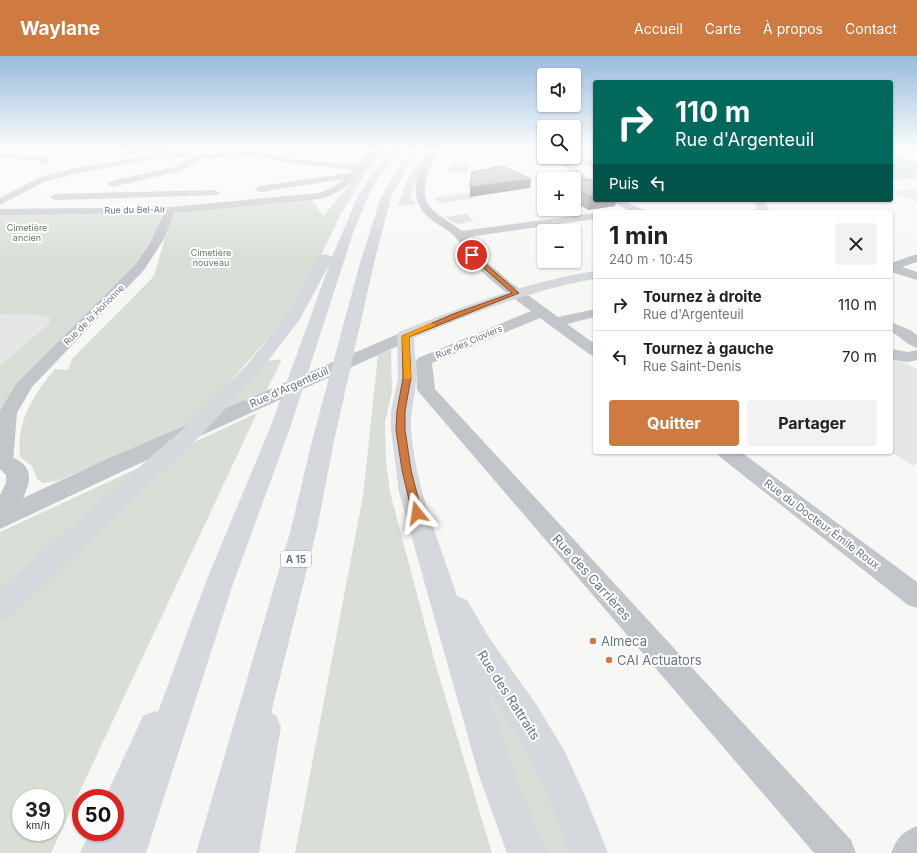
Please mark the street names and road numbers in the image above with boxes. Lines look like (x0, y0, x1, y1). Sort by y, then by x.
street label: Rue du Bel-Air (104, 203, 166, 216)
street label: Rue de la Horionne (61, 282, 126, 347)
street label: Rue des Cloviers (434, 322, 504, 361)
street label: Rue d'Argenteuil (247, 363, 331, 411)
street label: Rue du Docteur Émile Roux (761, 476, 883, 572)
street label: Rue des Carrières (549, 531, 635, 623)
road number: A 15 (281, 551, 311, 567)
street label: Rue des Rattraits (474, 647, 544, 743)

